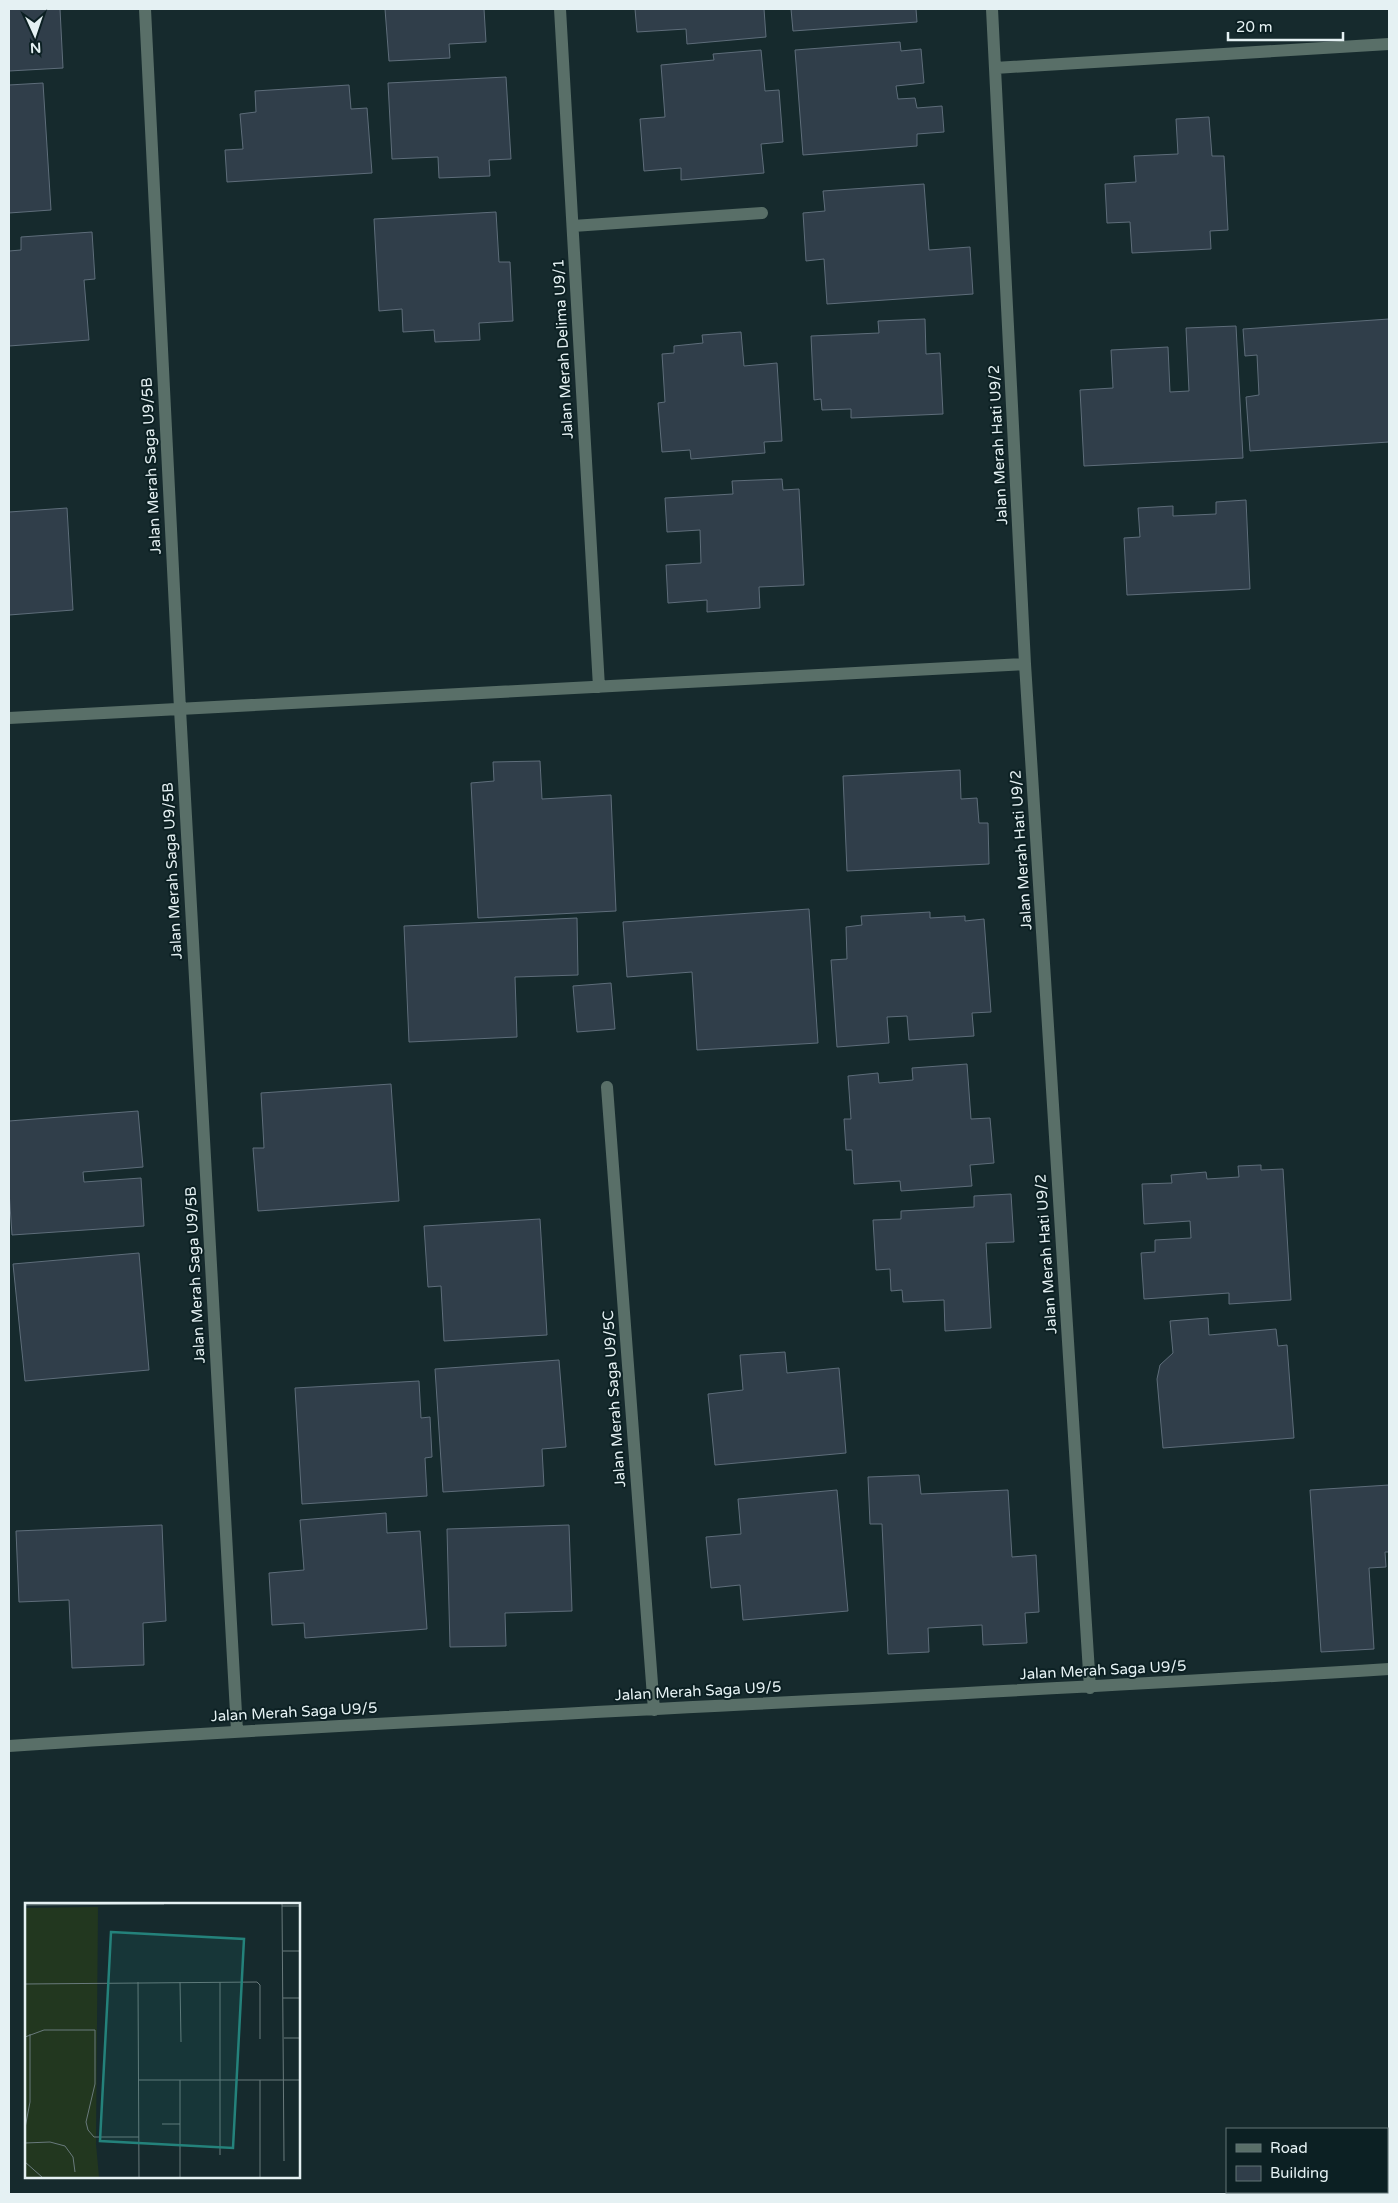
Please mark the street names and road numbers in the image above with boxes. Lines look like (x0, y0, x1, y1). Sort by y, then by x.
street label: Jalan Merah Delima U9/1 (549, 258, 577, 440)
street label: Jalan Merah Hati U9/2 (985, 364, 1011, 526)
street label: Jalan Merah Saga U9/5B (137, 377, 165, 555)
street label: Jalan Merah Hati U9/2 (1006, 769, 1036, 931)
street label: Jalan Merah Saga U9/5B (158, 782, 186, 960)
street label: Jalan Merah Hati U9/2 (1031, 1173, 1061, 1335)
street label: Jalan Merah Saga U9/5B (181, 1186, 209, 1364)
street label: Jalan Merah Saga U9/5C (599, 1310, 629, 1488)
street label: Jalan Merah Saga U9/5 (1019, 1657, 1187, 1683)
street label: Jalan Merah Saga U9/5 (614, 1678, 782, 1704)
street label: Jalan Merah Saga U9/5 (210, 1699, 378, 1725)

